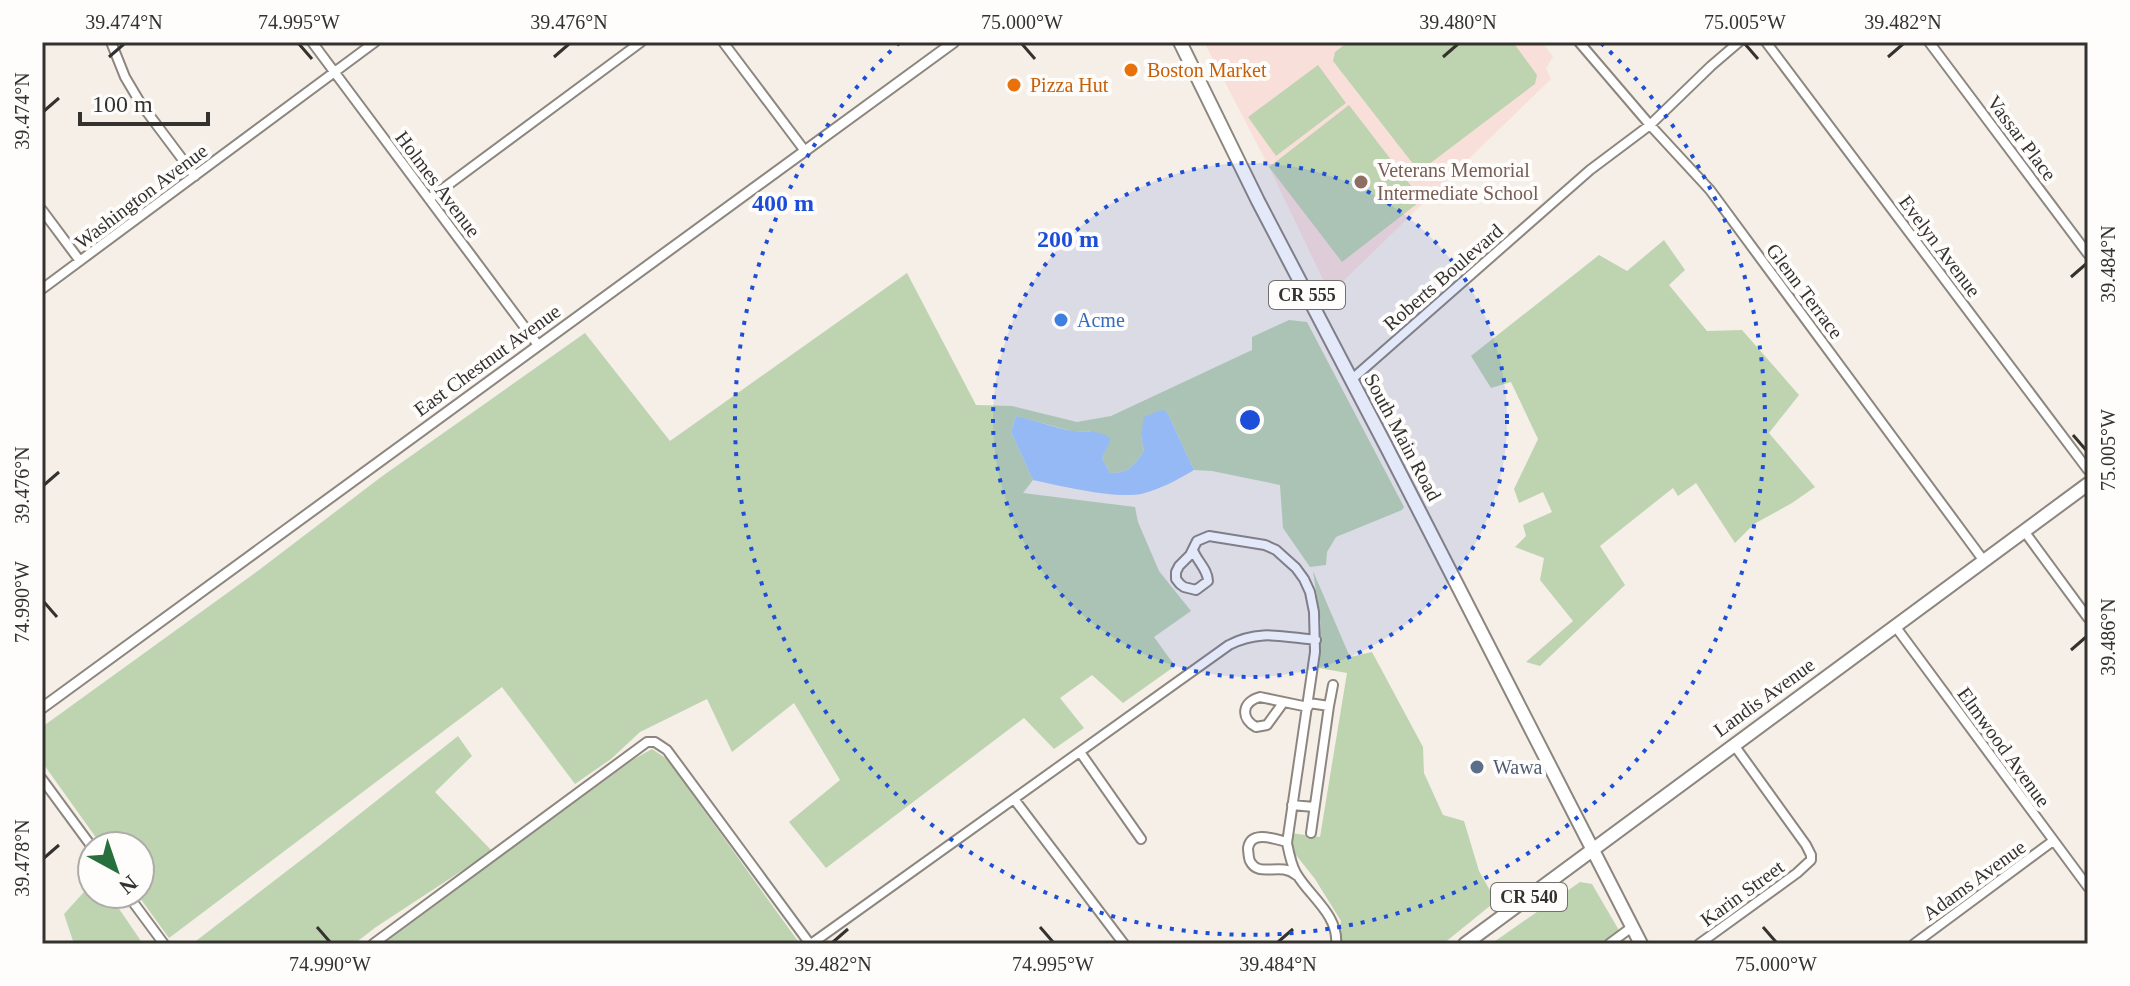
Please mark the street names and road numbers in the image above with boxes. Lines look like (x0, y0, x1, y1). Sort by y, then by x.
street label: Vassar Place (1983, 91, 2061, 185)
street label: Holmes Avenue (391, 127, 485, 241)
street label: Washington Avenue (71, 139, 212, 254)
street label: Evelyn Avenue (1894, 191, 1985, 302)
street label: Roberts Boulevard (1379, 219, 1507, 335)
street label: Glenn Terrace (1762, 239, 1848, 343)
road number: CR 555 (1269, 281, 1345, 309)
street label: East Chestnut Avenue (410, 300, 564, 420)
street label: South Main Road (1360, 370, 1446, 504)
street label: Landis Avenue (1709, 653, 1819, 741)
street label: Elmwood Avenue (1953, 683, 2055, 811)
street label: Adams Avenue (1918, 835, 2030, 925)
street label: Karin Street (1696, 855, 1788, 930)
road number: CR 540 (1491, 883, 1567, 911)

